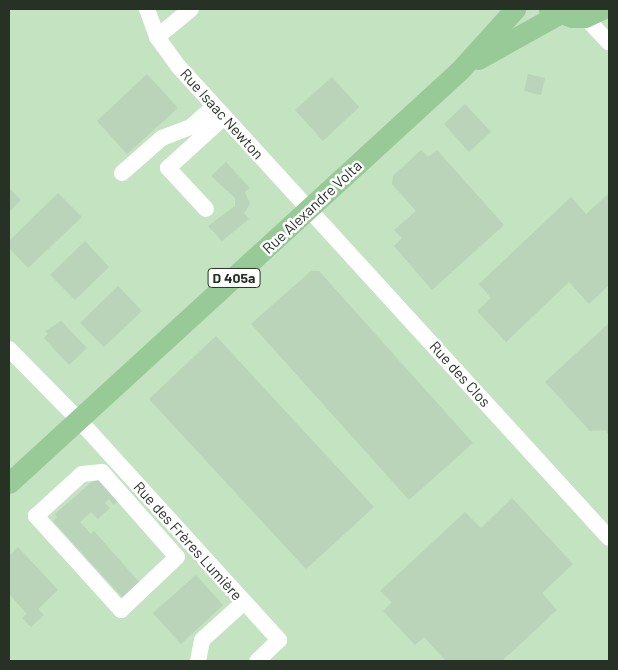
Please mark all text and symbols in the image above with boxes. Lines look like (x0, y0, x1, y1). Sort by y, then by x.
street label: Rue Isaac Newton (177, 65, 267, 163)
street label: Rue Alexandre Volta (259, 157, 365, 257)
road number: D 405a (206, 266, 262, 290)
street label: Rue des Clos (426, 337, 494, 411)
street label: Rue des Frères Lumière (130, 478, 246, 604)

